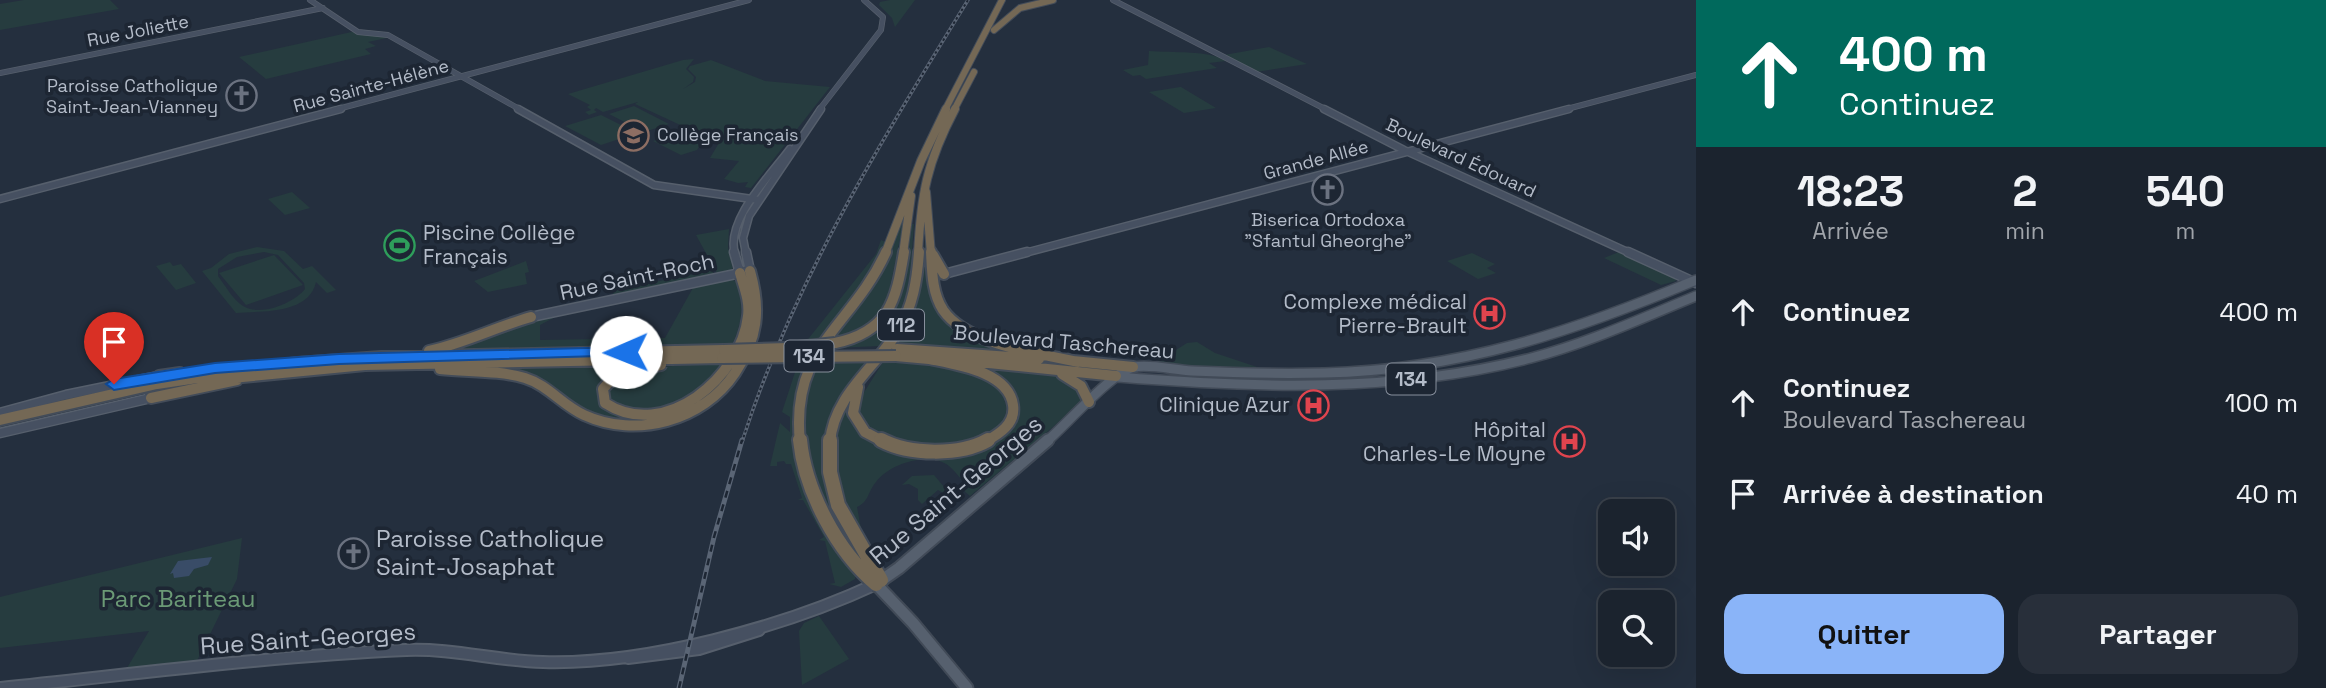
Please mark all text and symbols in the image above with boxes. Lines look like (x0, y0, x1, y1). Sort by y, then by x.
street label: Rue Joliette (85, 9, 191, 52)
text: 400 m (1839, 23, 1988, 85)
icon: ahead (1724, 28, 1815, 119)
street label: Rue Sainte-Hélène (290, 54, 451, 117)
place label: Paroisse Catholique Saint-Jean-Vianney (46, 74, 218, 118)
church icon: Paroisse Catholique Saint-Jean-Vianney (224, 79, 258, 113)
text: Continuez (1839, 84, 1995, 124)
street label: Boulevard Édouard (1382, 113, 1540, 203)
school or university icon: Collège Français (617, 118, 651, 152)
place label: Collège Français (657, 123, 799, 146)
street label: Grande Allée (1261, 134, 1371, 185)
text: 18:23 (1797, 165, 1904, 218)
text: 2 (2013, 165, 2037, 218)
text: 540 (2146, 165, 2225, 218)
church icon: Biserica Ortodoxa "Sfantul Gheorghe" (1311, 172, 1345, 206)
place label: Biserica Ortodoxa "Sfantul Gheorghe" (1244, 208, 1412, 252)
text: Arrivée (1812, 216, 1889, 246)
text: min (2005, 216, 2045, 246)
text: m (2175, 216, 2195, 246)
place label: Piscine Collège Français (423, 219, 575, 270)
sports icon: Piscine Collège Français (383, 228, 417, 262)
street label: Rue Saint-Roch (557, 247, 717, 306)
place label: Complexe médical Pierre-Brault (1284, 288, 1467, 339)
icon: ahead (1724, 293, 1762, 331)
text: Continuez (1783, 295, 1910, 329)
text: 400 m (2219, 295, 2298, 329)
hospital icon: Complexe médical Pierre-Brault (1473, 297, 1507, 331)
road number: 112 (878, 310, 924, 340)
pin (84, 312, 144, 384)
position arrow (589, 315, 663, 389)
street label: Boulevard Taschereau (952, 318, 1176, 365)
icon: arrive (95, 323, 133, 361)
road number: 134 (784, 340, 834, 372)
road number: 134 (1386, 364, 1436, 394)
text: Continuez (1783, 371, 1910, 405)
icon: ahead (1724, 384, 1762, 422)
text: 100 m (2225, 386, 2298, 420)
hospital icon: Clinique Azur (1296, 388, 1330, 422)
place label: Clinique Azur (1159, 391, 1290, 418)
text: Boulevard Taschereau (1783, 405, 2026, 435)
street label: Rue Saint-Georges (863, 408, 1048, 571)
place label: Hôpital Charles-Le Moyne (1363, 416, 1546, 467)
hospital icon: Hôpital Charles-Le Moyne (1552, 425, 1586, 459)
icon: arrive (1724, 475, 1762, 513)
text: Arrivée à destination (1783, 477, 2044, 511)
text: 40 m (2236, 477, 2298, 511)
map controls (1598, 499, 1675, 667)
button: sound (1598, 499, 1675, 576)
place label: Paroisse Catholique Saint-Josaphat (376, 523, 604, 582)
church icon: Paroisse Catholique Saint-Josaphat (336, 536, 370, 570)
park label: Parc Bariteau (101, 583, 255, 614)
button: search (1598, 590, 1675, 667)
button: Quitter (1724, 594, 2004, 674)
button: Partager (2018, 594, 2298, 674)
street label: Rue Saint-Georges (199, 615, 417, 662)

